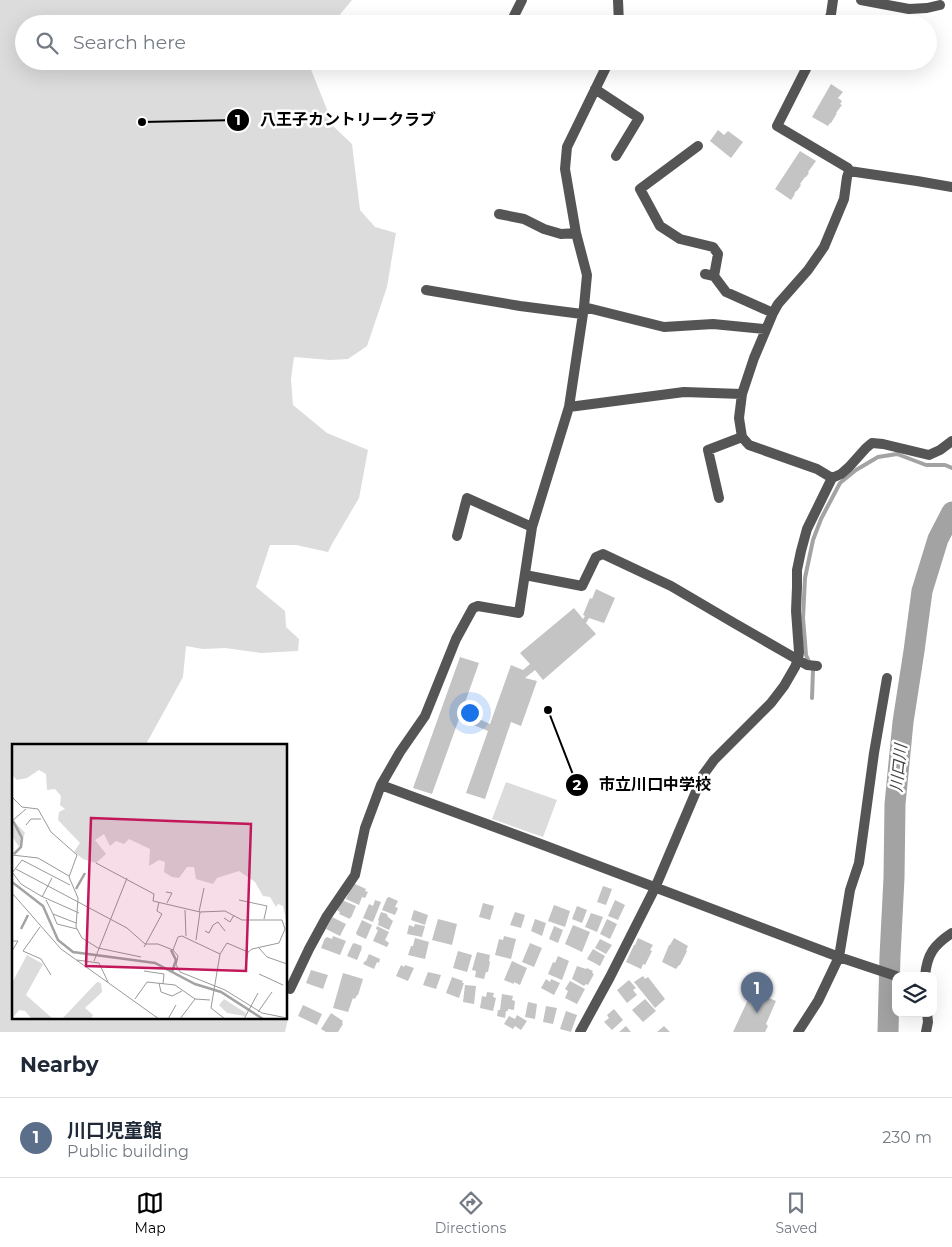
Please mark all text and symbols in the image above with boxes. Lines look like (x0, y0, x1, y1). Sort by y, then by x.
search box (15, 15, 937, 70)
icon: search (33, 29, 61, 57)
text: Search here (73, 31, 186, 54)
callout: 八王子カントリークラブ (225, 104, 446, 135)
text: 1 (235, 110, 241, 129)
text: 八王子カントリークラブ (260, 110, 436, 129)
your location (457, 700, 483, 726)
water label: 川口川 (887, 741, 911, 793)
inset map (12, 744, 288, 1020)
callout: 市立川口中学校 (564, 769, 721, 800)
text: 2 (573, 775, 582, 794)
text: 市立川口中学校 (599, 775, 711, 794)
pin: 1 (741, 972, 773, 1013)
map controls (892, 972, 937, 1017)
button: layers (892, 972, 937, 1017)
text: Nearby (20, 1052, 99, 1077)
text: 川口児童館 (67, 1119, 162, 1142)
text: 1 (33, 1128, 39, 1147)
text: 230 m (882, 1128, 932, 1147)
text: Public building (67, 1142, 189, 1161)
tab: Map (135, 1189, 166, 1237)
tab: Directions (435, 1189, 506, 1237)
tab: Saved (775, 1189, 817, 1237)

